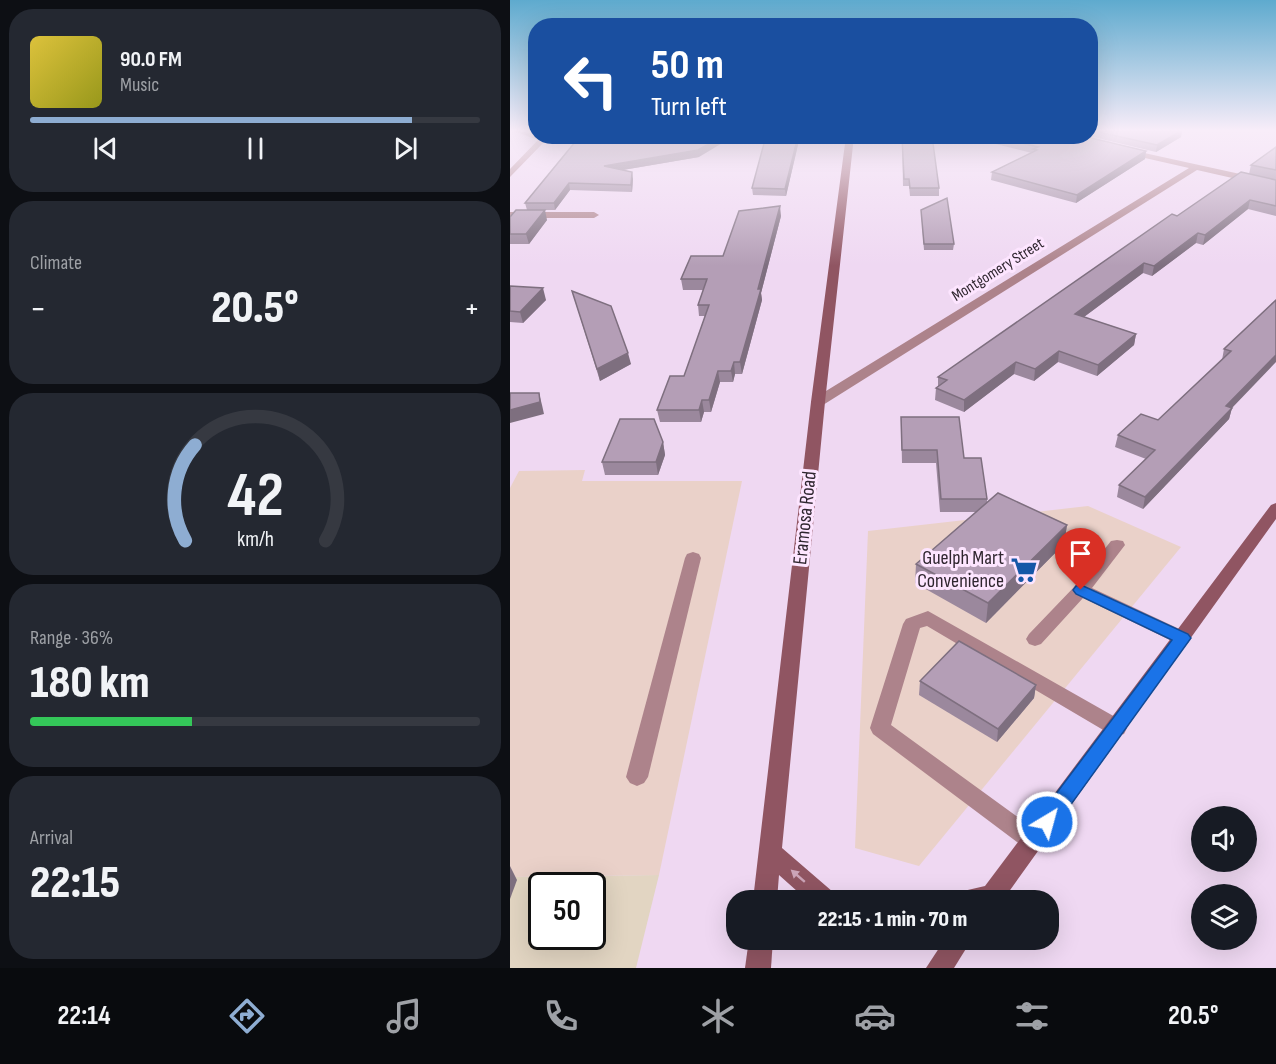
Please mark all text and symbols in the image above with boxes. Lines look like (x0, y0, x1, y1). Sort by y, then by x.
text: 50 m (651, 40, 724, 91)
icon: left (552, 42, 630, 120)
text: 90.0 FM (120, 46, 182, 73)
text: Music (120, 73, 159, 97)
text: Turn left (651, 91, 727, 123)
icon: previous (89, 132, 122, 165)
icon: pause (239, 132, 272, 165)
icon: next (389, 132, 422, 165)
street label: Montgomery Street (949, 234, 1048, 306)
text: Climate (30, 251, 82, 275)
text: 20.5° (211, 281, 299, 336)
text: − (30, 289, 46, 329)
text: + (464, 289, 480, 329)
text: 42 (227, 459, 283, 534)
street label: Eramosa Road (788, 470, 822, 566)
text: km/h (236, 527, 274, 552)
pin (1055, 528, 1106, 590)
icon: arrive (1064, 537, 1097, 570)
place label: Guelph Mart Convenience (917, 546, 1004, 593)
supermarket icon: Guelph Mart Convenience (1009, 555, 1039, 585)
text: Range · 36% (30, 626, 113, 650)
text: 180 km (30, 656, 150, 711)
position arrow (1015, 790, 1079, 854)
map controls (1191, 806, 1257, 950)
button: sound (1191, 806, 1257, 872)
text: Arrival (30, 826, 73, 850)
text: 22:15 (30, 856, 120, 911)
one-way arrow (791, 870, 806, 883)
speed limit sign: 50 (528, 872, 606, 950)
button: layers (1191, 884, 1257, 950)
text: 22:15 · 1 min · 70 m (818, 906, 967, 933)
icon: directions (226, 995, 268, 1037)
icon: music (383, 995, 425, 1037)
icon: phone (540, 995, 582, 1037)
icon: climate (697, 995, 739, 1037)
icon: car (854, 995, 896, 1037)
icon: filters (1011, 995, 1053, 1037)
text: 22:14 (58, 1000, 111, 1032)
text: 20.5° (1168, 1000, 1218, 1032)

